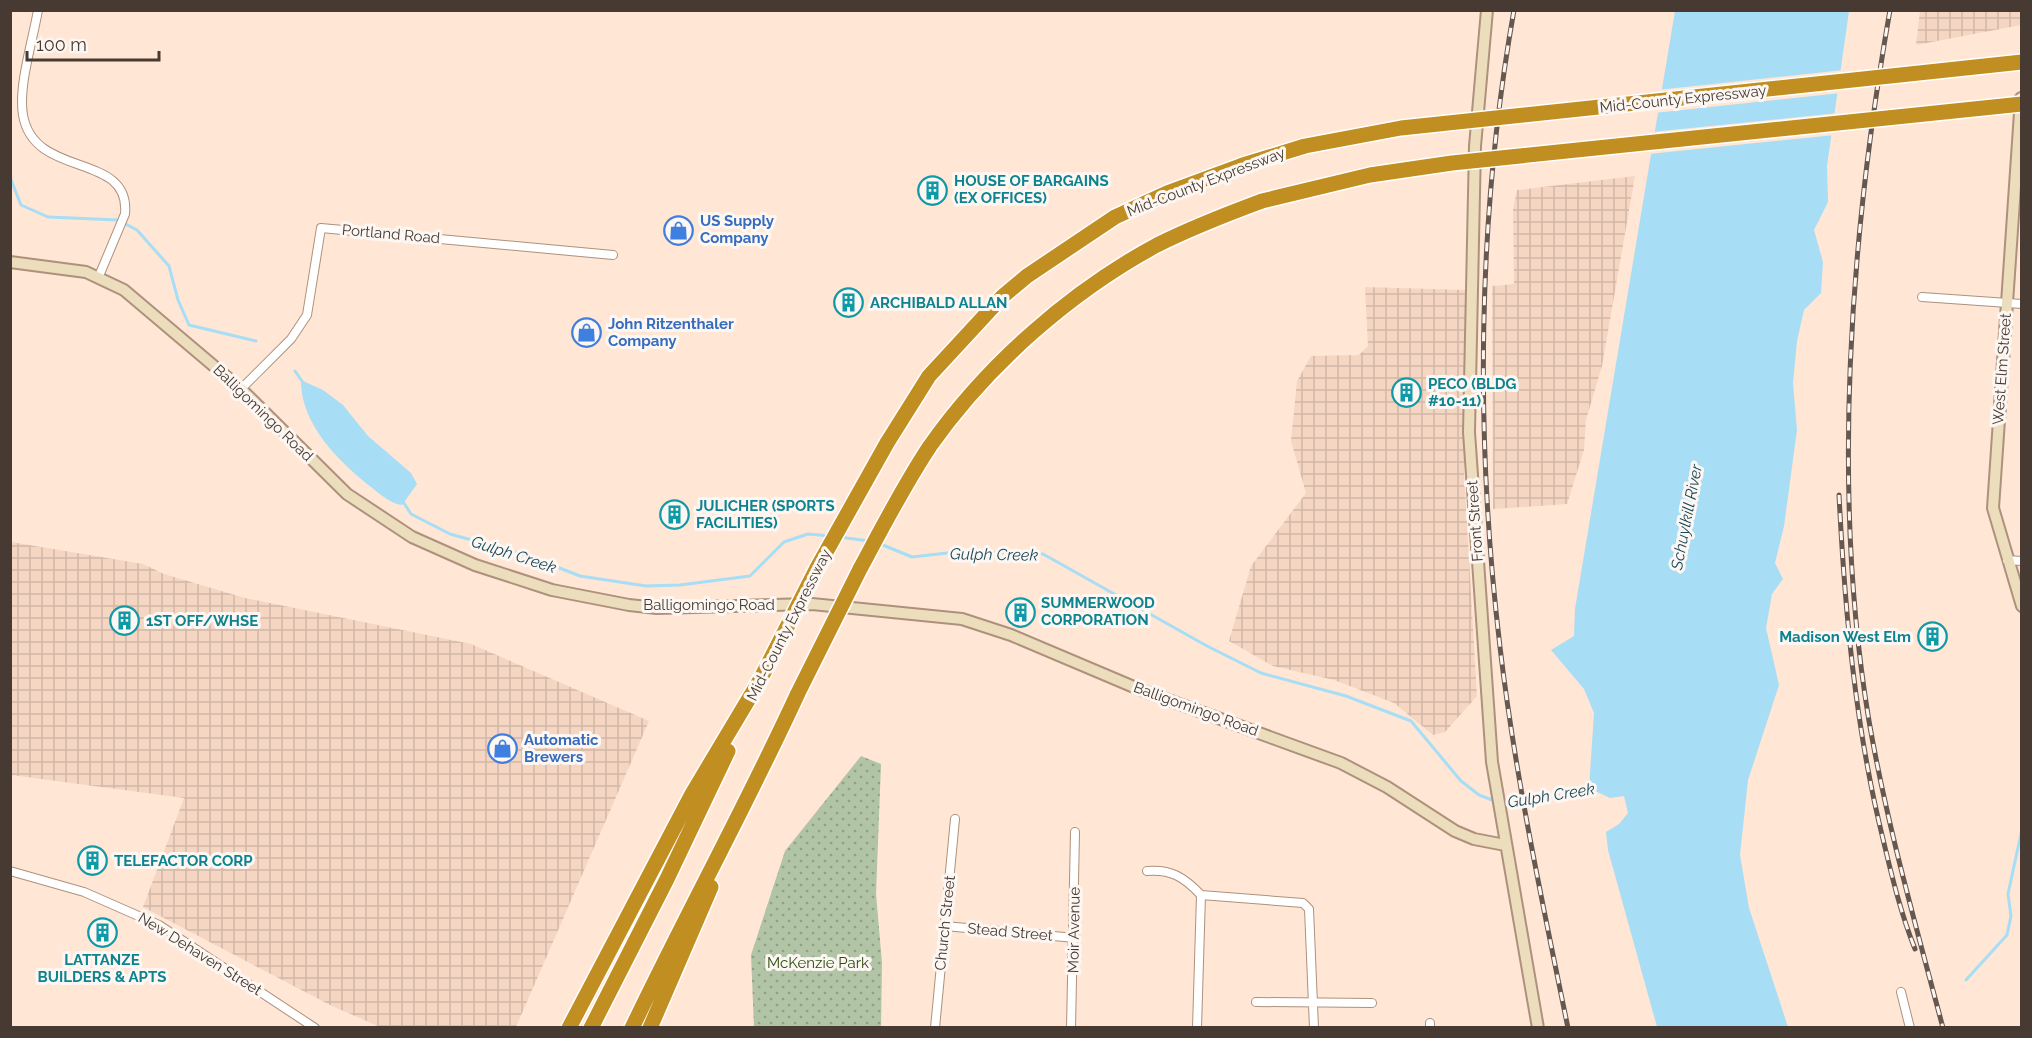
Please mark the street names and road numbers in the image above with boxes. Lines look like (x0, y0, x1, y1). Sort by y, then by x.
street label: Mid-County Expressway (1599, 81, 1767, 117)
street label: Mid-County Expressway (1125, 144, 1287, 220)
street label: Portland Road (341, 221, 441, 247)
street label: West Elm Street (1989, 313, 2015, 425)
street label: Balligomingo Road (209, 361, 317, 465)
street label: Front Street (1463, 480, 1487, 562)
street label: Mid-County Expressway (743, 546, 835, 704)
street label: Balligomingo Road (643, 596, 775, 614)
street label: Balligomingo Road (1131, 678, 1261, 740)
street label: Church Street (931, 875, 959, 971)
street label: Moir Avenue (1064, 887, 1084, 973)
street label: New Dehaven Street (135, 909, 265, 999)
street label: Stead Street (967, 919, 1053, 945)

